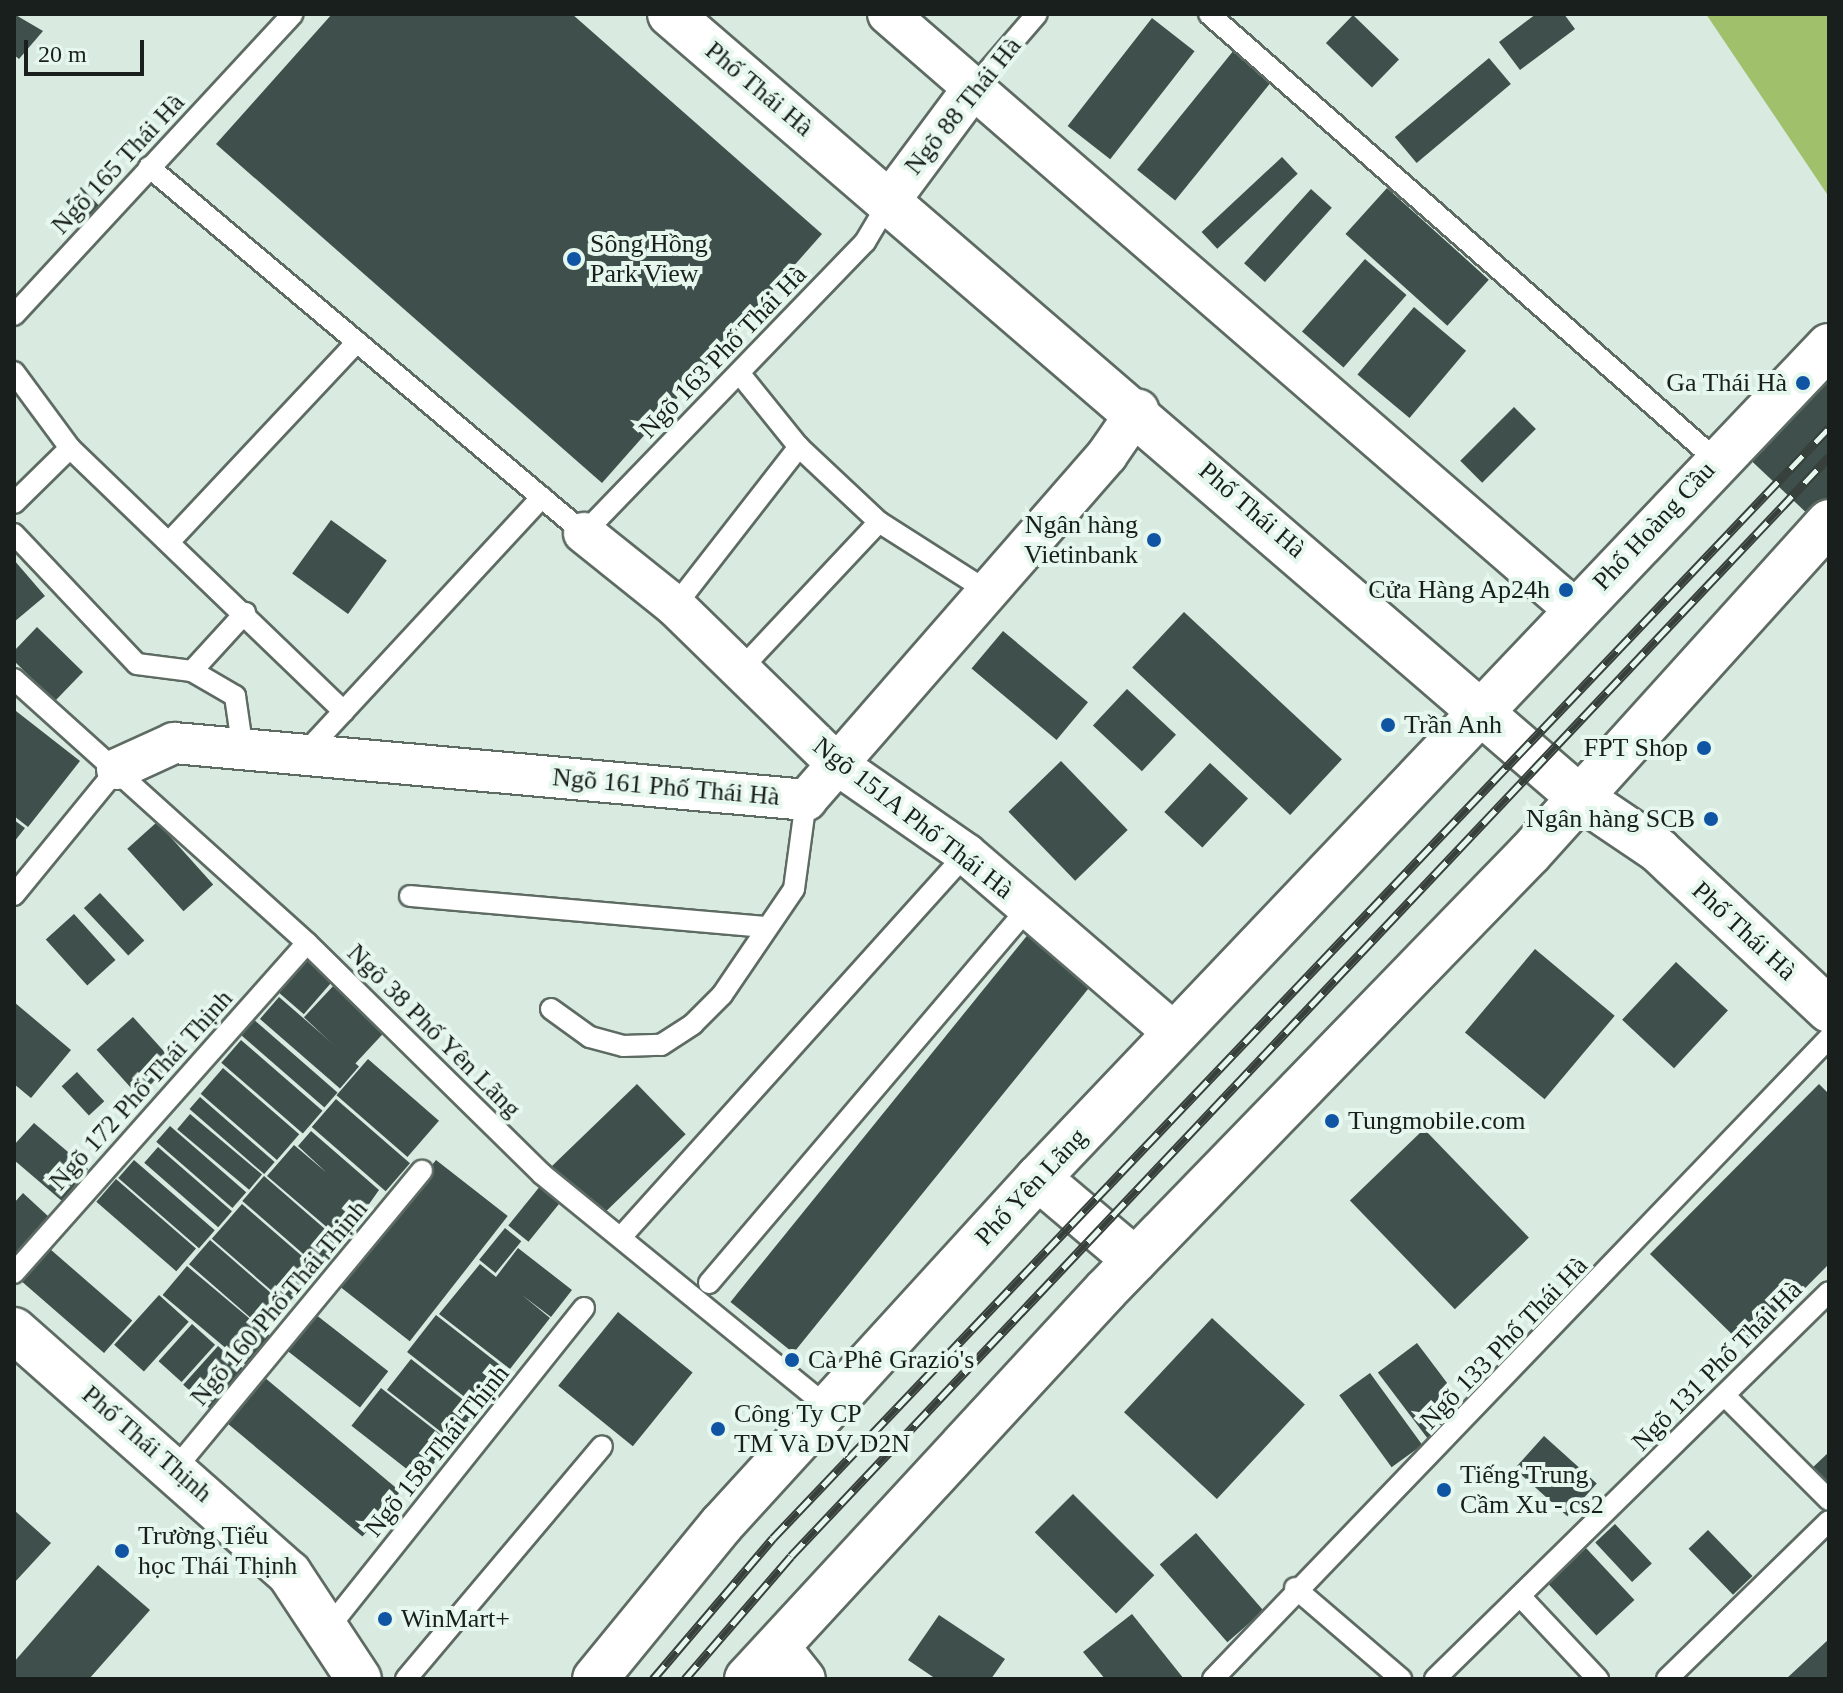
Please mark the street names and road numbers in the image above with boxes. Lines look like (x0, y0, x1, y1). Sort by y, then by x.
street label: Ngõ 88 Thái Hà (898, 31, 1028, 181)
street label: Phố Thái Hà (699, 35, 819, 143)
street label: Ngõ 165 Thái Hà (45, 87, 191, 241)
street label: Ngõ 163 Phố Thái Hà (633, 259, 813, 445)
street label: Phố Thái Hà (1192, 455, 1312, 565)
street label: Phố Hoàng Cầu (1586, 455, 1722, 597)
street label: Ngõ 151A Phố Thái Hà (806, 730, 1020, 906)
street label: Ngõ 161 Phố Thái Hà (551, 762, 781, 812)
street label: Phố Thái Hà (1685, 875, 1803, 987)
street label: Ngõ 38 Phố Yên Lãng (340, 937, 528, 1125)
street label: Ngõ 172 Phố Thái Thịnh (42, 983, 240, 1197)
street label: Phố Yên Lãng (968, 1121, 1094, 1253)
street label: Ngõ 160 Phố Thái Thịnh (183, 1193, 375, 1413)
street label: Ngõ 133 Phố Thái Hà (1414, 1250, 1594, 1436)
street label: Ngõ 131 Phố Thái Hà (1625, 1274, 1809, 1458)
street label: Ngõ 158 Thái Thịnh (358, 1358, 516, 1544)
street label: Phố Thái Thịnh (75, 1379, 219, 1509)

